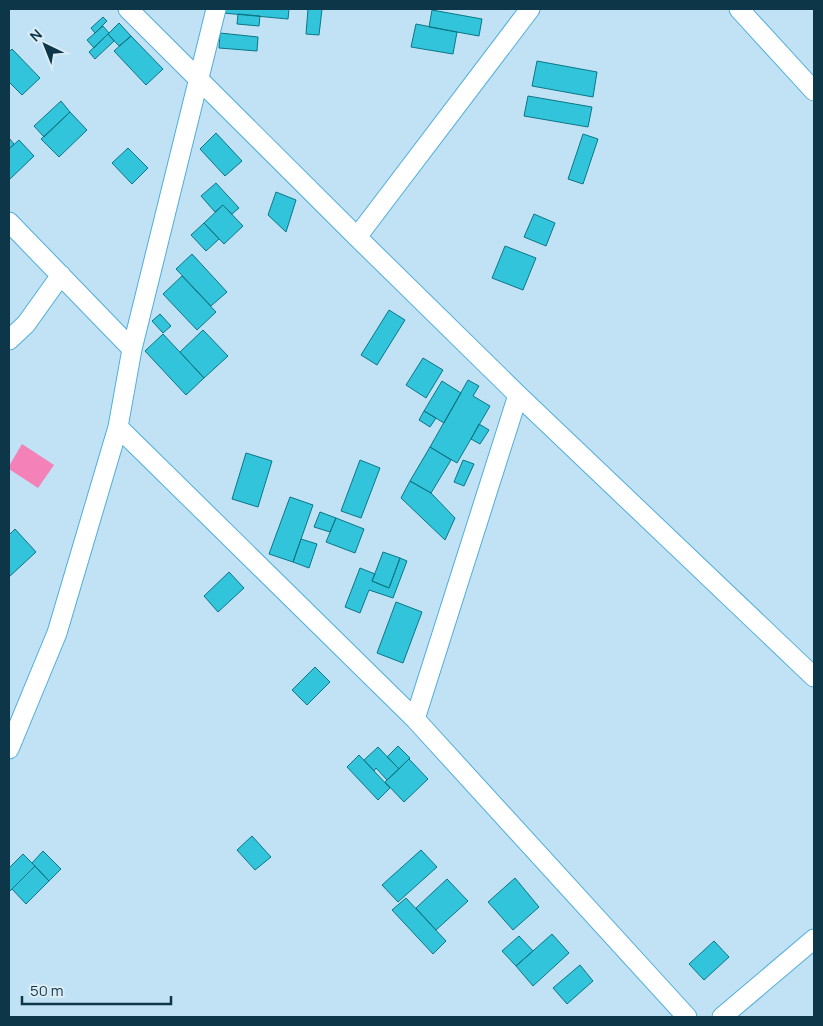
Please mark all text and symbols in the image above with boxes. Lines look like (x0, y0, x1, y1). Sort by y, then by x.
north arrow (20, 20, 70, 70)
text: N (26, 25, 46, 46)
scale bar (22, 974, 171, 1006)
text: 50 m (30, 980, 64, 1001)

